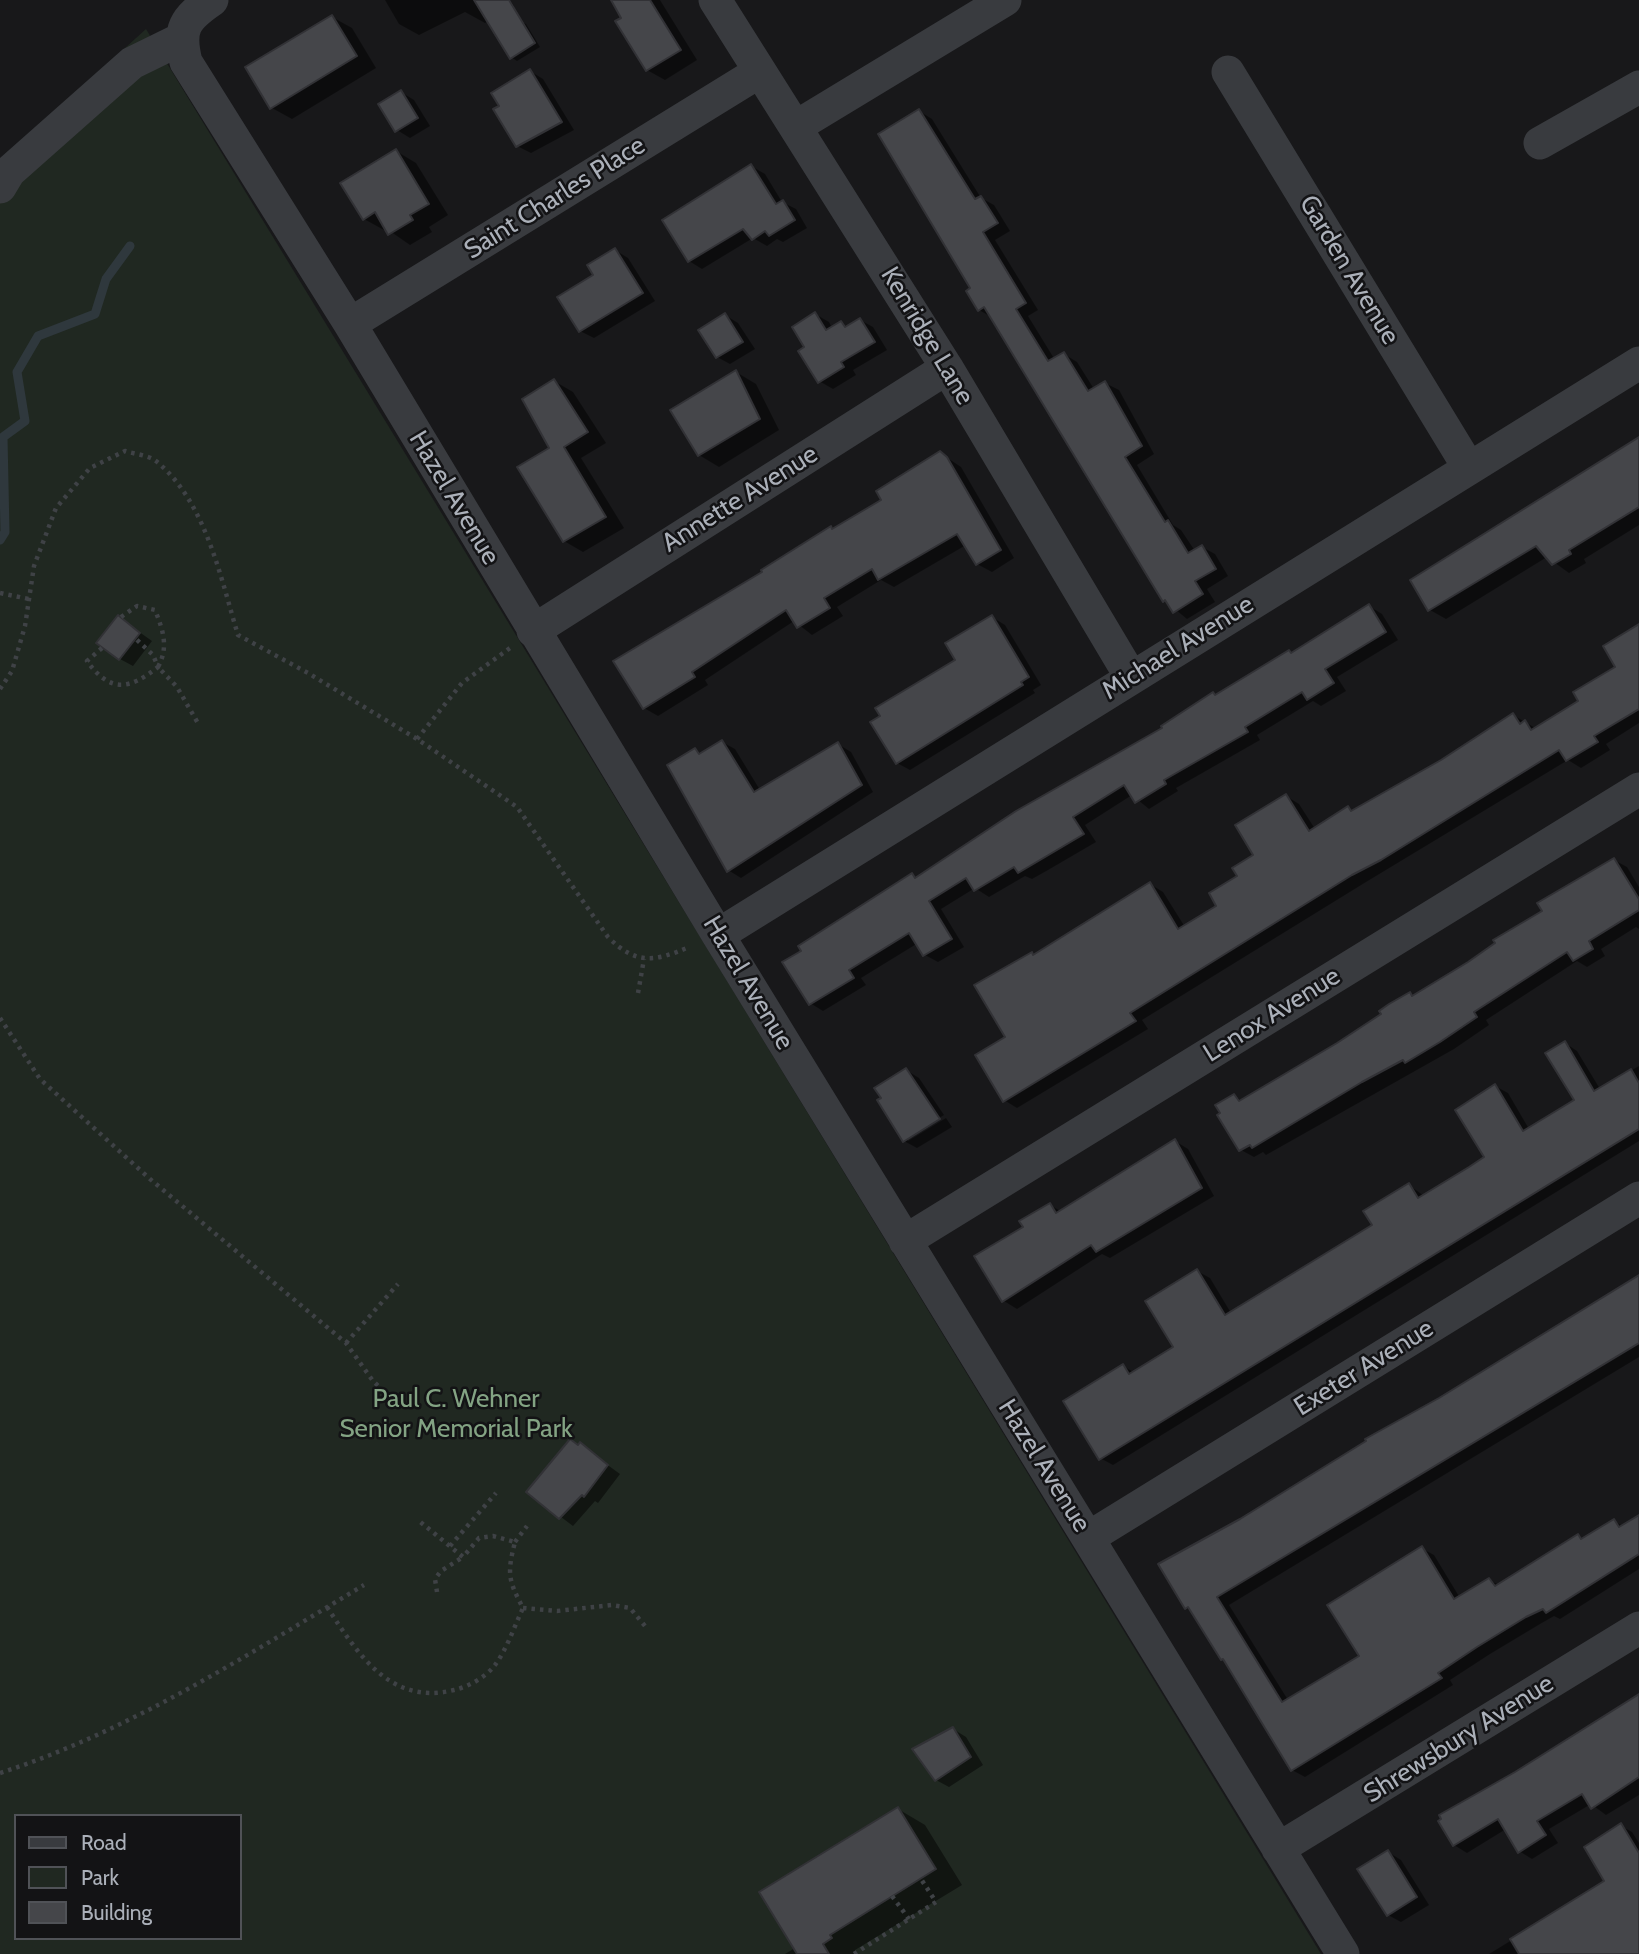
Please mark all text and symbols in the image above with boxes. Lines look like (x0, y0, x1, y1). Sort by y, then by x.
street label: Saint Charles Place (459, 130, 651, 266)
street label: Garden Avenue (1292, 190, 1406, 350)
street label: Kenridge Lane (874, 261, 980, 411)
street label: Hazel Avenue (402, 426, 506, 570)
street label: Annette Avenue (657, 439, 823, 559)
street label: Michael Avenue (1097, 589, 1259, 707)
street label: Hazel Avenue (696, 911, 800, 1055)
street label: Lenox Avenue (1198, 961, 1346, 1069)
street label: Exeter Avenue (1289, 1313, 1439, 1423)
park label: Paul C. Wehner Senior Memorial Park (339, 1383, 573, 1444)
street label: Hazel Avenue (991, 1394, 1097, 1538)
street label: Shrewsbury Avenue (1358, 1668, 1560, 1810)
legend (14, 1814, 242, 1940)
text: Road (81, 1830, 127, 1855)
text: Park (81, 1865, 119, 1890)
text: Building (81, 1900, 152, 1925)

